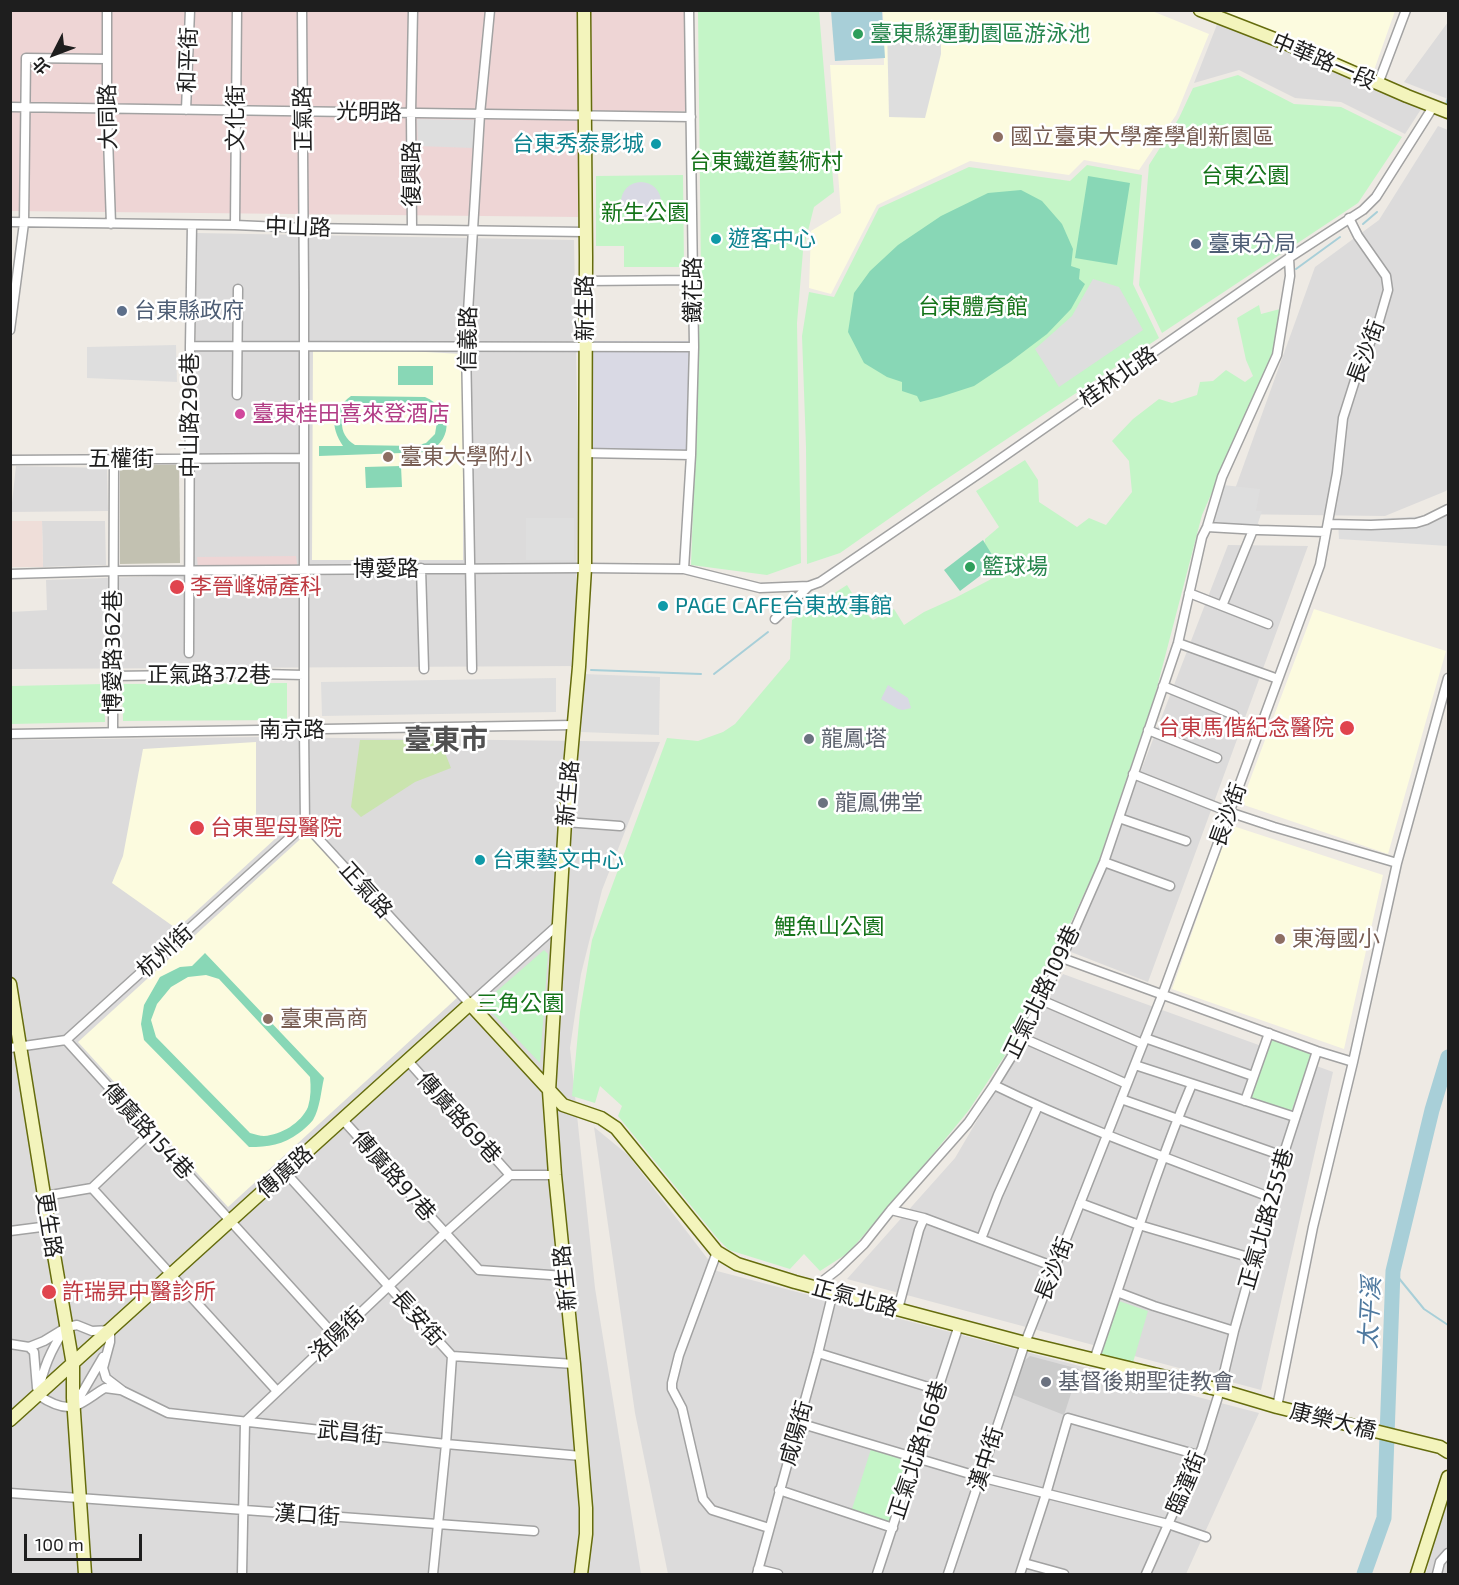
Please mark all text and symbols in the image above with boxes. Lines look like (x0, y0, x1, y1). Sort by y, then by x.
place label: 臺東縣運動園區游泳池 (870, 21, 1090, 47)
north arrow (24, 24, 84, 84)
street label: 和平街 (174, 27, 202, 93)
marker: 臺東縣運動園區游泳池 (851, 27, 865, 41)
street label: 中華路一段 (1268, 27, 1380, 95)
text: 北 (28, 54, 53, 79)
street label: 大同路 (94, 84, 122, 150)
street label: 文化街 (223, 85, 249, 151)
street label: 正氣路 (289, 86, 317, 152)
street label: 光明路 (336, 98, 402, 126)
place label: 國立臺東大學產學創新園區 (1010, 124, 1274, 150)
marker: 國立臺東大學產學創新園區 (991, 130, 1005, 144)
place label: 台東秀泰影城 (512, 131, 644, 157)
marker: 台東秀泰影城 (649, 137, 663, 151)
street label: 復興路 (399, 141, 425, 207)
park label: 台東鐵道藝術村 (689, 149, 843, 175)
park label: 台東公園 (1201, 163, 1289, 189)
park label: 新生公園 (601, 200, 689, 226)
street label: 中山路 (265, 213, 331, 241)
place label: 遊客中心 (728, 226, 816, 252)
place label: 臺東分局 (1208, 231, 1296, 257)
marker: 遊客中心 (709, 232, 723, 246)
marker: 臺東分局 (1189, 237, 1203, 251)
street label: 鐵花路 (680, 257, 706, 323)
street label: 新生路 (572, 275, 598, 341)
park label: 台東體育館 (918, 294, 1028, 320)
place label: 台東縣政府 (134, 298, 244, 324)
marker: 台東縣政府 (115, 304, 129, 318)
street label: 信義路 (454, 306, 482, 372)
street label: 長沙街 (1342, 316, 1390, 388)
street label: 桂林北路 (1074, 341, 1162, 413)
street label: 中山路296巷 (177, 352, 203, 478)
place label: 臺東桂田喜來登酒店 (252, 401, 450, 427)
marker: 臺東桂田喜來登酒店 (233, 407, 247, 421)
place label: 臺東大學附小 (400, 444, 532, 470)
street label: 五權街 (88, 446, 154, 472)
marker: 臺東大學附小 (381, 450, 395, 464)
place label: 籃球場 (982, 554, 1048, 580)
street label: 博愛路 (353, 556, 419, 582)
marker: 籃球場 (963, 560, 977, 574)
place label: 李晉峰婦產科 (190, 574, 322, 600)
marker: 李晉峰婦產科 (168, 578, 186, 596)
street label: 博愛路362巷 (100, 589, 126, 715)
place label: PAGE CAFE台東故事館 (675, 593, 892, 619)
marker: PAGE CAFE台東故事館 (656, 599, 670, 613)
street label: 正氣路372巷 (147, 662, 271, 688)
place label: 台東馬偕紀念醫院 (1158, 715, 1334, 741)
street label: 南京路 (259, 717, 325, 743)
marker: 台東馬偕紀念醫院 (1338, 719, 1356, 737)
district label: 臺東市 (404, 723, 488, 757)
place label: 龍鳳塔 (821, 726, 887, 752)
marker: 龍鳳塔 (802, 732, 816, 746)
street label: 新生路 (552, 759, 584, 827)
street label: 長沙街 (1204, 779, 1252, 851)
place label: 龍鳳佛堂 (835, 790, 923, 816)
marker: 龍鳳佛堂 (816, 796, 830, 810)
place label: 台東聖母醫院 (210, 815, 342, 841)
marker: 台東聖母醫院 (188, 819, 206, 837)
place label: 台東藝文中心 (492, 847, 624, 873)
marker: 台東藝文中心 (473, 853, 487, 867)
street label: 正氣路 (334, 857, 398, 923)
park label: 鯉魚山公園 (774, 914, 884, 940)
street label: 杭州街 (132, 919, 198, 983)
street label: 正氣北路109巷 (998, 921, 1086, 1063)
place label: 東海國小 (1292, 926, 1380, 952)
marker: 東海國小 (1273, 932, 1287, 946)
park label: 三角公園 (476, 991, 564, 1017)
place label: 臺東高商 (280, 1006, 368, 1032)
marker: 臺東高商 (261, 1012, 275, 1026)
street label: 傳廣路69巷 (411, 1067, 507, 1169)
street label: 傳廣路154巷 (97, 1077, 199, 1185)
street label: 傳廣路97巷 (347, 1126, 441, 1226)
street label: 傳廣路 (252, 1140, 318, 1204)
street label: 正氣北路255巷 (1233, 1145, 1299, 1293)
street label: 更生路 (31, 1190, 67, 1260)
street label: 長沙街 (1029, 1233, 1079, 1305)
street label: 新生路 (548, 1244, 582, 1312)
street label: 正氣北路 (809, 1274, 901, 1322)
water label: 太平溪 (1354, 1276, 1386, 1350)
place label: 許瑞昇中醫診所 (62, 1279, 216, 1305)
marker: 許瑞昇中醫診所 (40, 1283, 58, 1301)
street label: 長安街 (386, 1285, 450, 1351)
street label: 洛陽街 (304, 1302, 370, 1366)
place label: 基督後期聖徒教會 (1058, 1369, 1234, 1395)
marker: 基督後期聖徒教會 (1039, 1375, 1053, 1389)
street label: 正氣北路166巷 (883, 1377, 953, 1523)
street label: 咸陽街 (774, 1398, 818, 1468)
street label: 康樂大橋 (1287, 1398, 1379, 1444)
street label: 武昌街 (316, 1416, 384, 1450)
street label: 漢中街 (963, 1424, 1009, 1494)
street label: 臨潼街 (1161, 1447, 1211, 1519)
street label: 漢口街 (273, 1500, 341, 1530)
scale bar (27, 1522, 146, 1560)
text: 100 m (35, 1533, 84, 1555)

